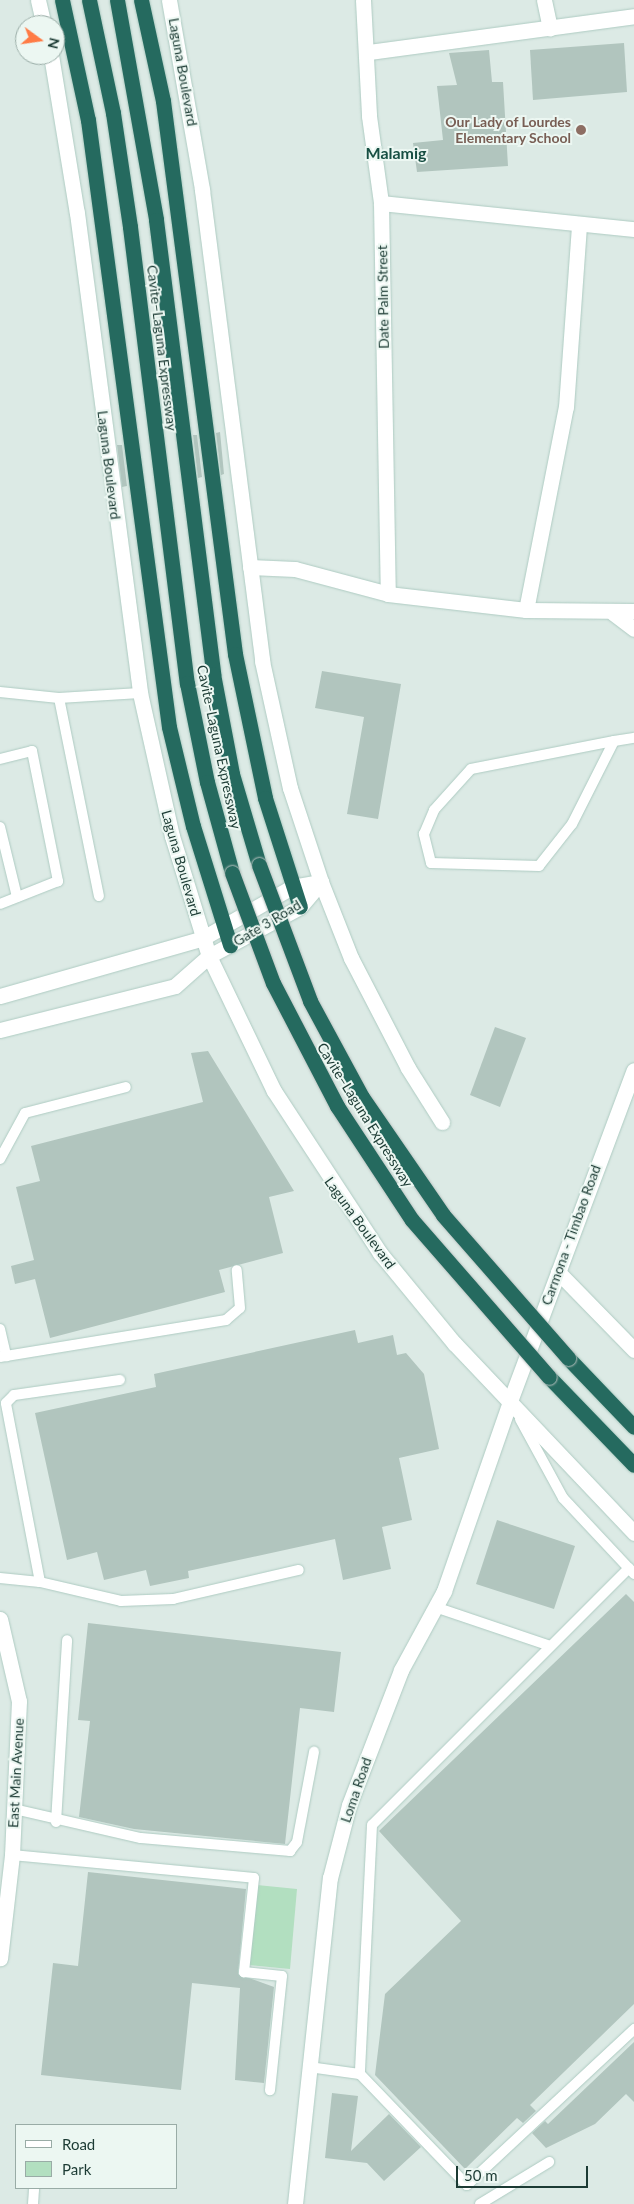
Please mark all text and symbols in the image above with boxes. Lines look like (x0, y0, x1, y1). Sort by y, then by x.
north arrow (15, 15, 65, 65)
street label: Laguna Boulevard (165, 17, 201, 127)
text: N (45, 36, 64, 51)
place label: Our Lady of Lourdes Elementary School (444, 114, 571, 146)
marker: Our Lady of Lourdes Elementary School (575, 124, 587, 136)
district label: Malamig (365, 143, 427, 163)
street label: Date Palm Street (374, 245, 392, 349)
street label: Cavite–Laguna Expressway (143, 264, 181, 432)
street label: Laguna Boulevard (94, 410, 124, 520)
street label: Cavite–Laguna Expressway (193, 664, 245, 830)
street label: Laguna Boulevard (158, 808, 204, 918)
street label: Gate 3 Road (230, 896, 304, 950)
street label: Cavite–Laguna Expressway (314, 1040, 416, 1190)
street label: Carmona - Timbao Road (538, 1162, 604, 1308)
street label: Laguna Boulevard (321, 1174, 399, 1272)
street label: East Main Avenue (5, 1717, 27, 1829)
street label: Loma Road (337, 1755, 375, 1825)
legend (15, 2124, 178, 2189)
text: Road (62, 2135, 95, 2153)
scale bar (459, 2156, 592, 2188)
text: Park (62, 2160, 91, 2178)
text: 50 m (464, 2166, 498, 2184)

